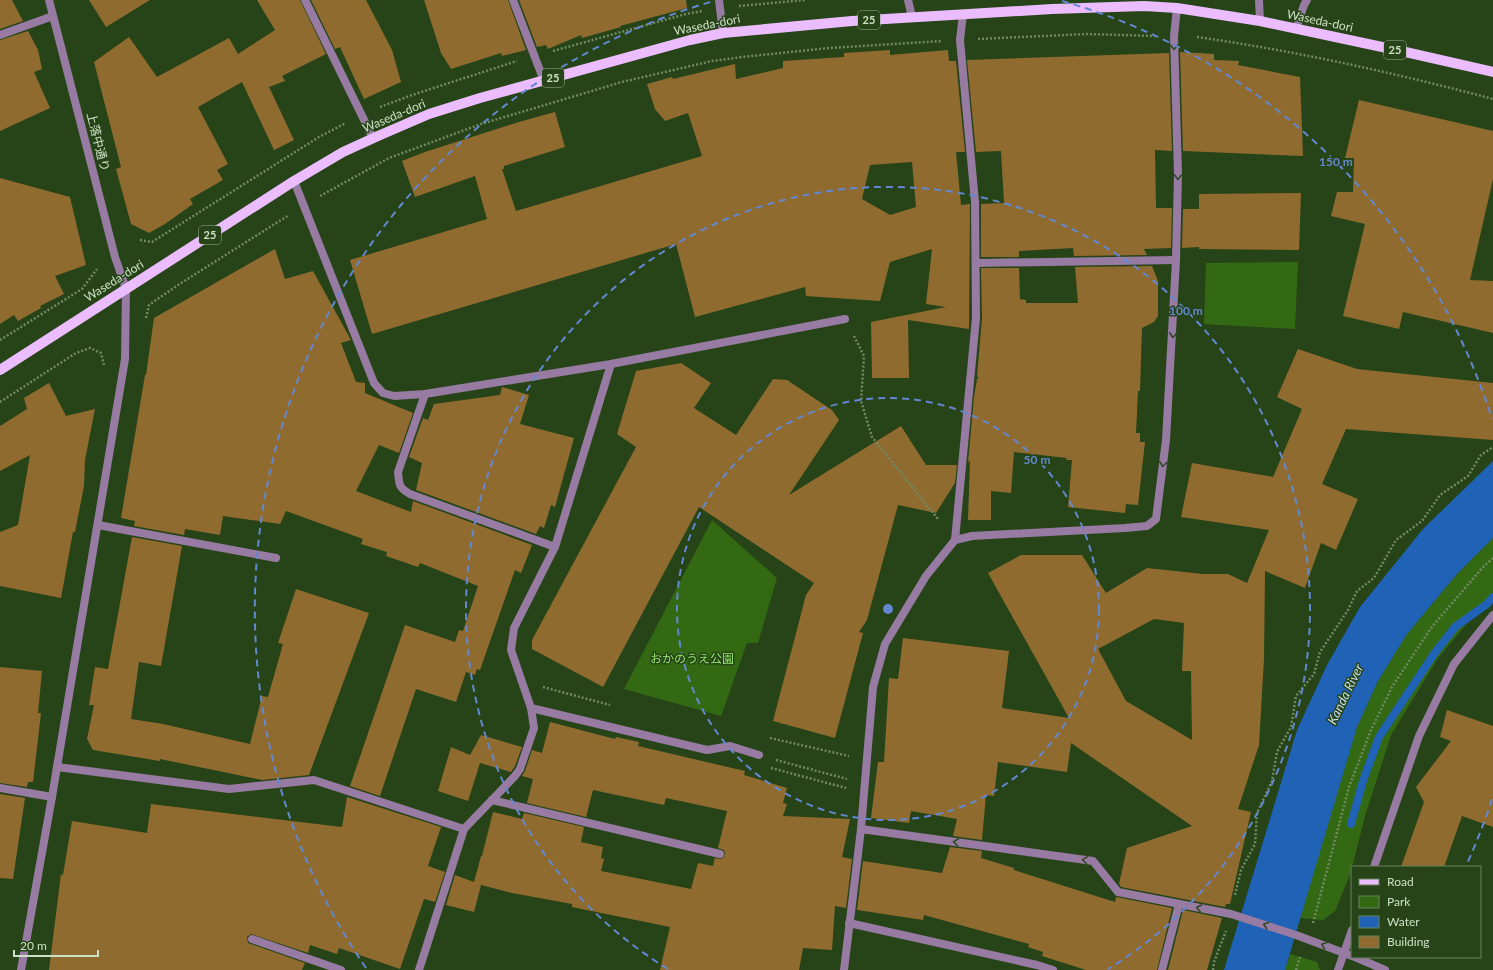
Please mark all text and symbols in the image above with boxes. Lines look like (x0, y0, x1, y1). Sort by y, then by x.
street label: Waseda-dori (1286, 6, 1355, 35)
street label: Waseda-dori (673, 11, 741, 38)
road number: 25 (858, 11, 880, 29)
road number: 25 (1384, 41, 1406, 59)
one-way arrow (1170, 44, 1179, 50)
road number: 25 (542, 69, 564, 87)
street label: Waseda-dori (360, 95, 428, 136)
street label: 上落中通り (84, 111, 113, 173)
text: 150 m (1319, 154, 1353, 169)
one-way arrow (1174, 174, 1182, 180)
road number: 25 (199, 226, 221, 244)
street label: Waseda-dori (81, 256, 146, 305)
text: 100 m (1169, 303, 1203, 318)
one-way arrow (1168, 332, 1177, 338)
text: 50 m (1024, 452, 1050, 467)
one-way arrow (1159, 461, 1168, 467)
centre of rings (881, 602, 895, 616)
park label: おかのうえ公園 (650, 651, 734, 666)
water label: Kanda River (1324, 661, 1367, 727)
one-way arrow (953, 838, 959, 847)
one-way arrow (1081, 856, 1088, 865)
legend (1351, 866, 1481, 958)
text: Road (1387, 874, 1414, 889)
text: Park (1387, 894, 1411, 909)
one-way arrow (1195, 904, 1202, 912)
text: Water (1387, 914, 1420, 929)
one-way arrow (1263, 921, 1270, 930)
scale bar (14, 932, 98, 958)
text: Building (1387, 934, 1430, 949)
text: 20 m (20, 938, 47, 953)
one-way arrow (1321, 941, 1328, 950)

